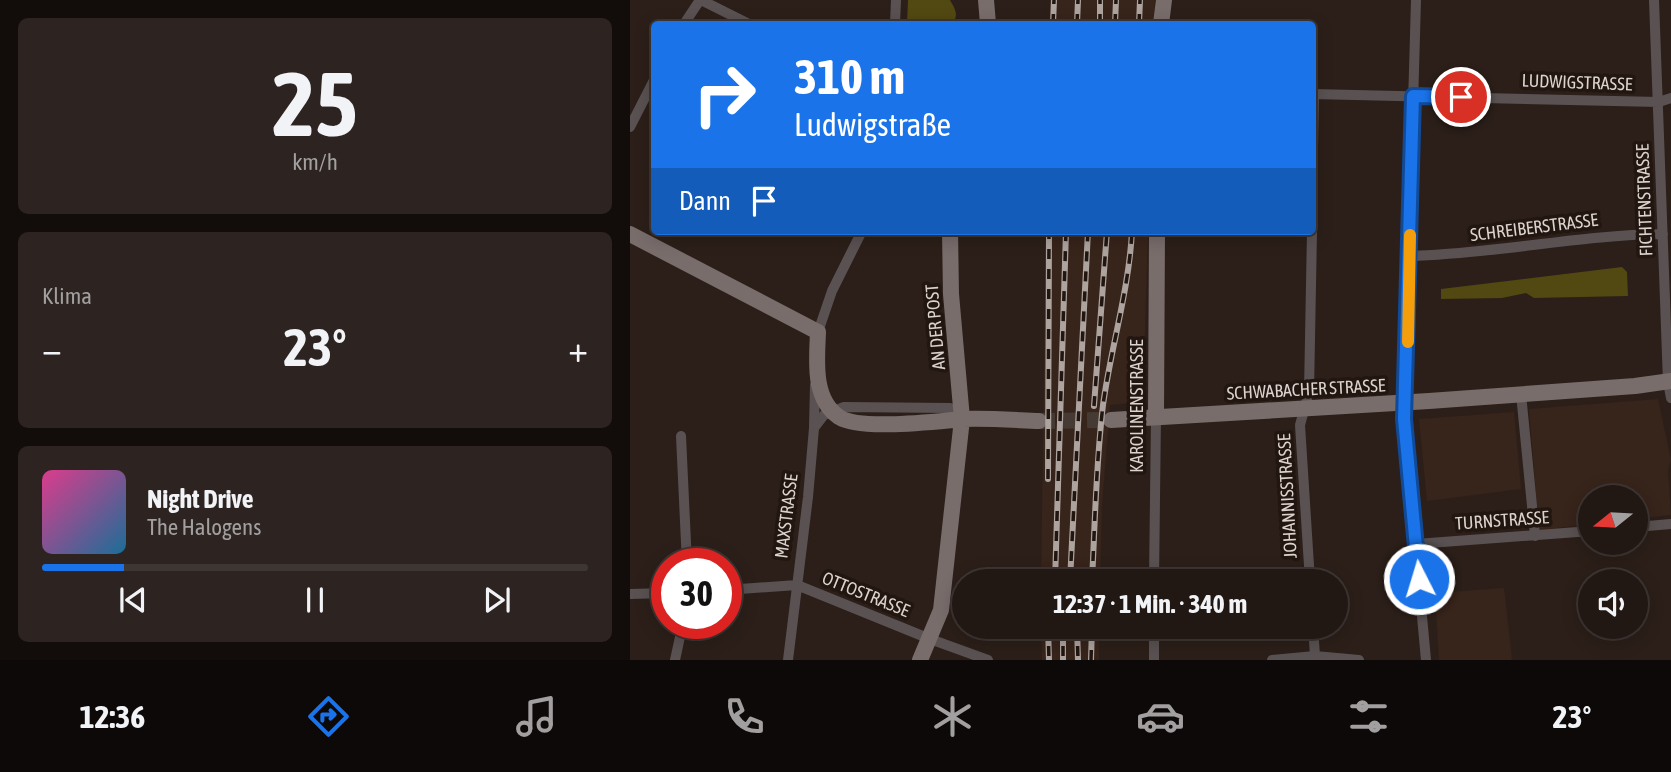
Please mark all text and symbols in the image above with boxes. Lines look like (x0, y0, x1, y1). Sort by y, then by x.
text: 310 m (794, 48, 905, 104)
icon: right (679, 49, 770, 140)
text: 25 (272, 51, 358, 155)
pin (1431, 67, 1491, 127)
street label: LUDWIGSTRASSE (1521, 70, 1633, 94)
icon: arrive (1442, 78, 1480, 116)
text: Ludwigstraße (794, 106, 951, 143)
street label: FICHTENSTRASSE (1632, 143, 1656, 257)
text: km/h (292, 149, 338, 175)
icon: arrive (745, 182, 783, 220)
text: Dann (679, 186, 731, 216)
street label: SCHREIBERSTRASSE (1469, 209, 1599, 245)
text: Klima (42, 283, 92, 309)
street label: AN DER POST (921, 283, 949, 371)
text: 23° (283, 317, 347, 377)
text: − (42, 327, 62, 370)
text: + (568, 327, 588, 370)
street label: KAROLINENSTRASSE (1126, 339, 1147, 473)
street label: SCHWABACHER STRASSE (1226, 374, 1386, 404)
street label: JOHANNISSTRASSE (1273, 433, 1301, 559)
street label: MAXSTRASSE (770, 472, 802, 559)
text: Night Drive (147, 484, 254, 514)
north arrow (1578, 485, 1648, 555)
map controls (1578, 485, 1648, 639)
street label: TURNSTRASSE (1454, 506, 1550, 534)
text: The Halogens (147, 514, 261, 540)
position arrow (1382, 542, 1456, 616)
speed limit sign: 30 (651, 548, 742, 639)
street label: OTTOSTRASSE (819, 567, 913, 621)
button: sound (1578, 569, 1648, 639)
icon: previous (114, 581, 152, 619)
icon: pause (296, 581, 334, 619)
icon: next (478, 581, 516, 619)
text: 12:37 · 1 Min. · 340 m (1053, 589, 1247, 619)
icon: directions (304, 692, 353, 741)
icon: music (512, 692, 561, 741)
icon: phone (720, 692, 769, 741)
icon: climate (928, 692, 977, 741)
icon: car (1136, 692, 1185, 741)
icon: filters (1344, 692, 1393, 741)
text: 12:36 (80, 698, 145, 735)
text: 23° (1552, 698, 1591, 735)

